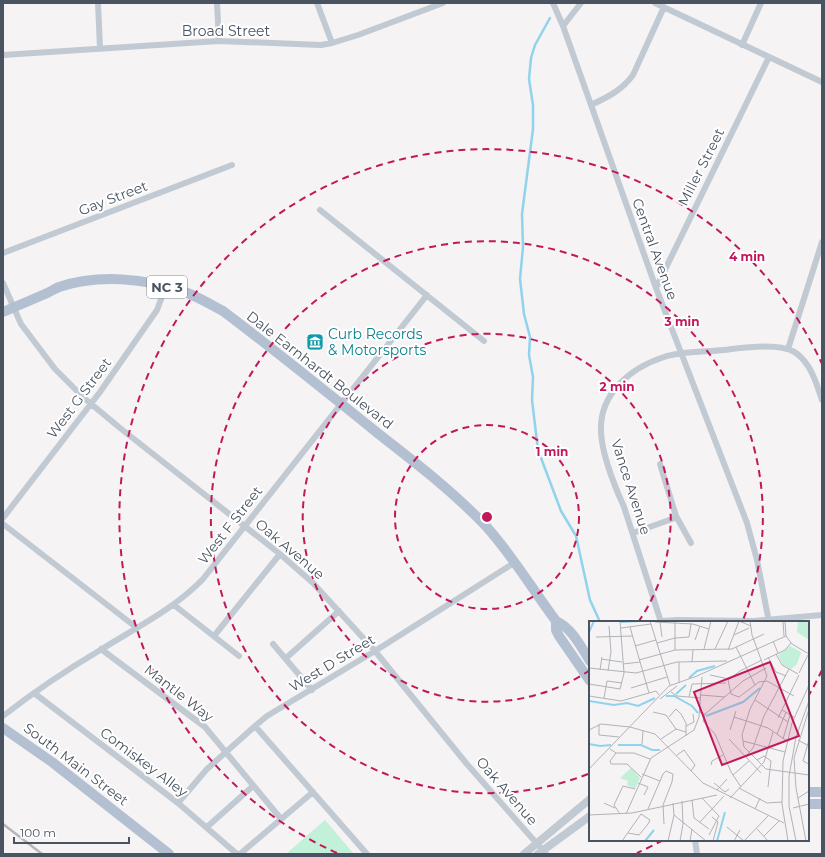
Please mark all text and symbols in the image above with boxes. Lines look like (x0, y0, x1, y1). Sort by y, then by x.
street label: Broad Street (182, 22, 271, 40)
street label: Miller Street (674, 125, 728, 209)
street label: Gay Street (76, 177, 150, 219)
street label: Central Avenue (628, 196, 682, 302)
text: 4 min (729, 249, 765, 264)
road number: NC 3 (147, 276, 187, 298)
street label: Dale Earnhardt Boulevard (243, 307, 397, 433)
text: 3 min (664, 314, 700, 329)
place label: Curb Records & Motorsports (328, 325, 427, 359)
museum icon: Curb Records & Motorsports (305, 332, 325, 352)
street label: West G Street (43, 354, 115, 442)
text: 2 min (600, 379, 634, 394)
street label: Vance Avenue (607, 437, 655, 537)
text: 1 min (536, 444, 568, 459)
street label: West F Street (194, 482, 266, 568)
centre of rings (480, 510, 494, 524)
street label: Oak Avenue (252, 515, 328, 583)
inset map (589, 621, 809, 841)
street label: West D Street (286, 630, 378, 696)
street label: Mantle Way (141, 660, 218, 726)
street label: South Main Street (20, 719, 132, 809)
street label: Comiskey Alley (97, 723, 192, 801)
street label: Oak Avenue (472, 753, 542, 829)
scale bar (14, 819, 129, 845)
text: 100 m (20, 825, 56, 840)

